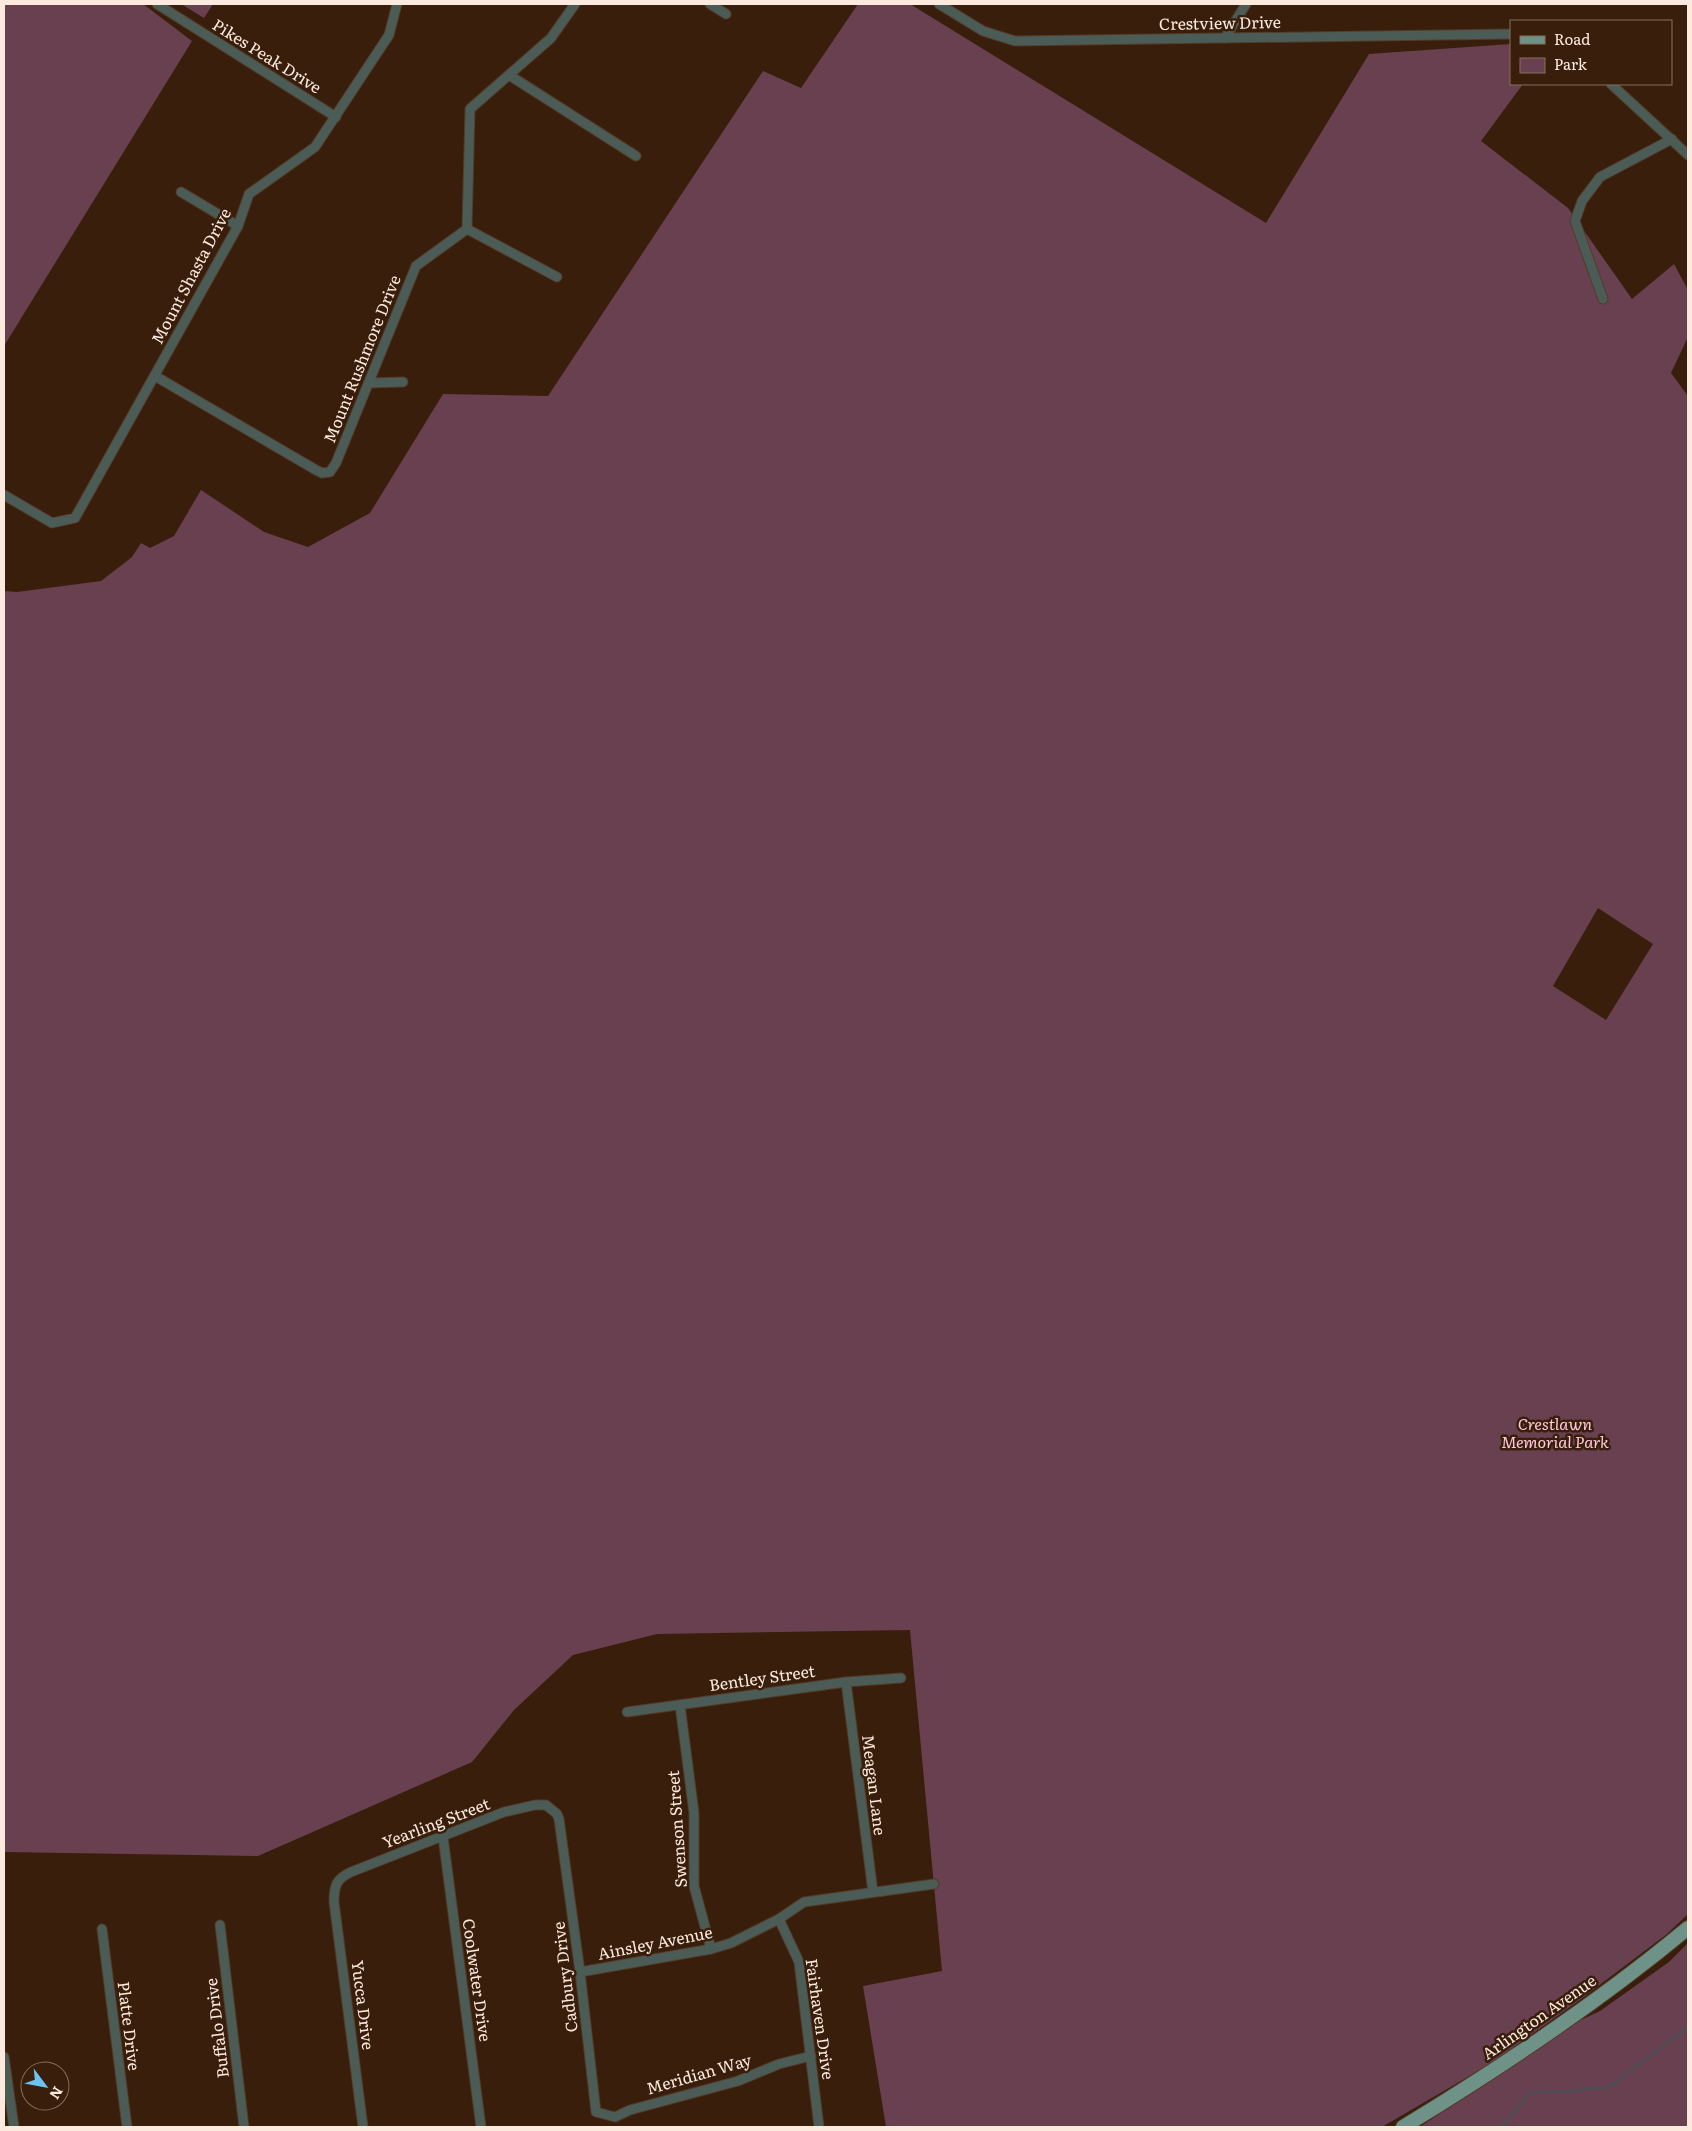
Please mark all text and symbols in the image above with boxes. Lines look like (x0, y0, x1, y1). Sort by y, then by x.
street label: Crestview Drive (1159, 9, 1281, 35)
street label: Pikes Peak Drive (208, 12, 327, 98)
legend (1510, 20, 1672, 85)
text: Road (1554, 27, 1590, 50)
text: Park (1554, 52, 1588, 75)
street label: Mount Shasta Drive (144, 203, 236, 348)
street label: Mount Rushmore Drive (316, 271, 406, 446)
park label: Crestlawn Memorial Park (1501, 1411, 1609, 1453)
street label: Bentley Street (707, 1658, 817, 1696)
street label: Meagan Lane (857, 1733, 893, 1837)
street label: Swenson Street (660, 1769, 692, 1889)
street label: Yearling Street (379, 1790, 493, 1854)
street label: Coolwater Drive (457, 1917, 498, 2043)
street label: Ainsley Avenue (595, 1919, 714, 1965)
street label: Cadbury Drive (545, 1921, 583, 2034)
street label: Fairhaven Drive (801, 1957, 841, 2081)
street label: Yucca Drive (347, 1959, 381, 2051)
street label: Arlington Avenue (1476, 1968, 1600, 2065)
street label: Buffalo Drive (198, 1977, 234, 2079)
street label: Platte Drive (113, 1980, 147, 2072)
street label: Meridian Way (643, 2046, 755, 2100)
north arrow (20, 2061, 70, 2111)
text: N (45, 2083, 68, 2104)

